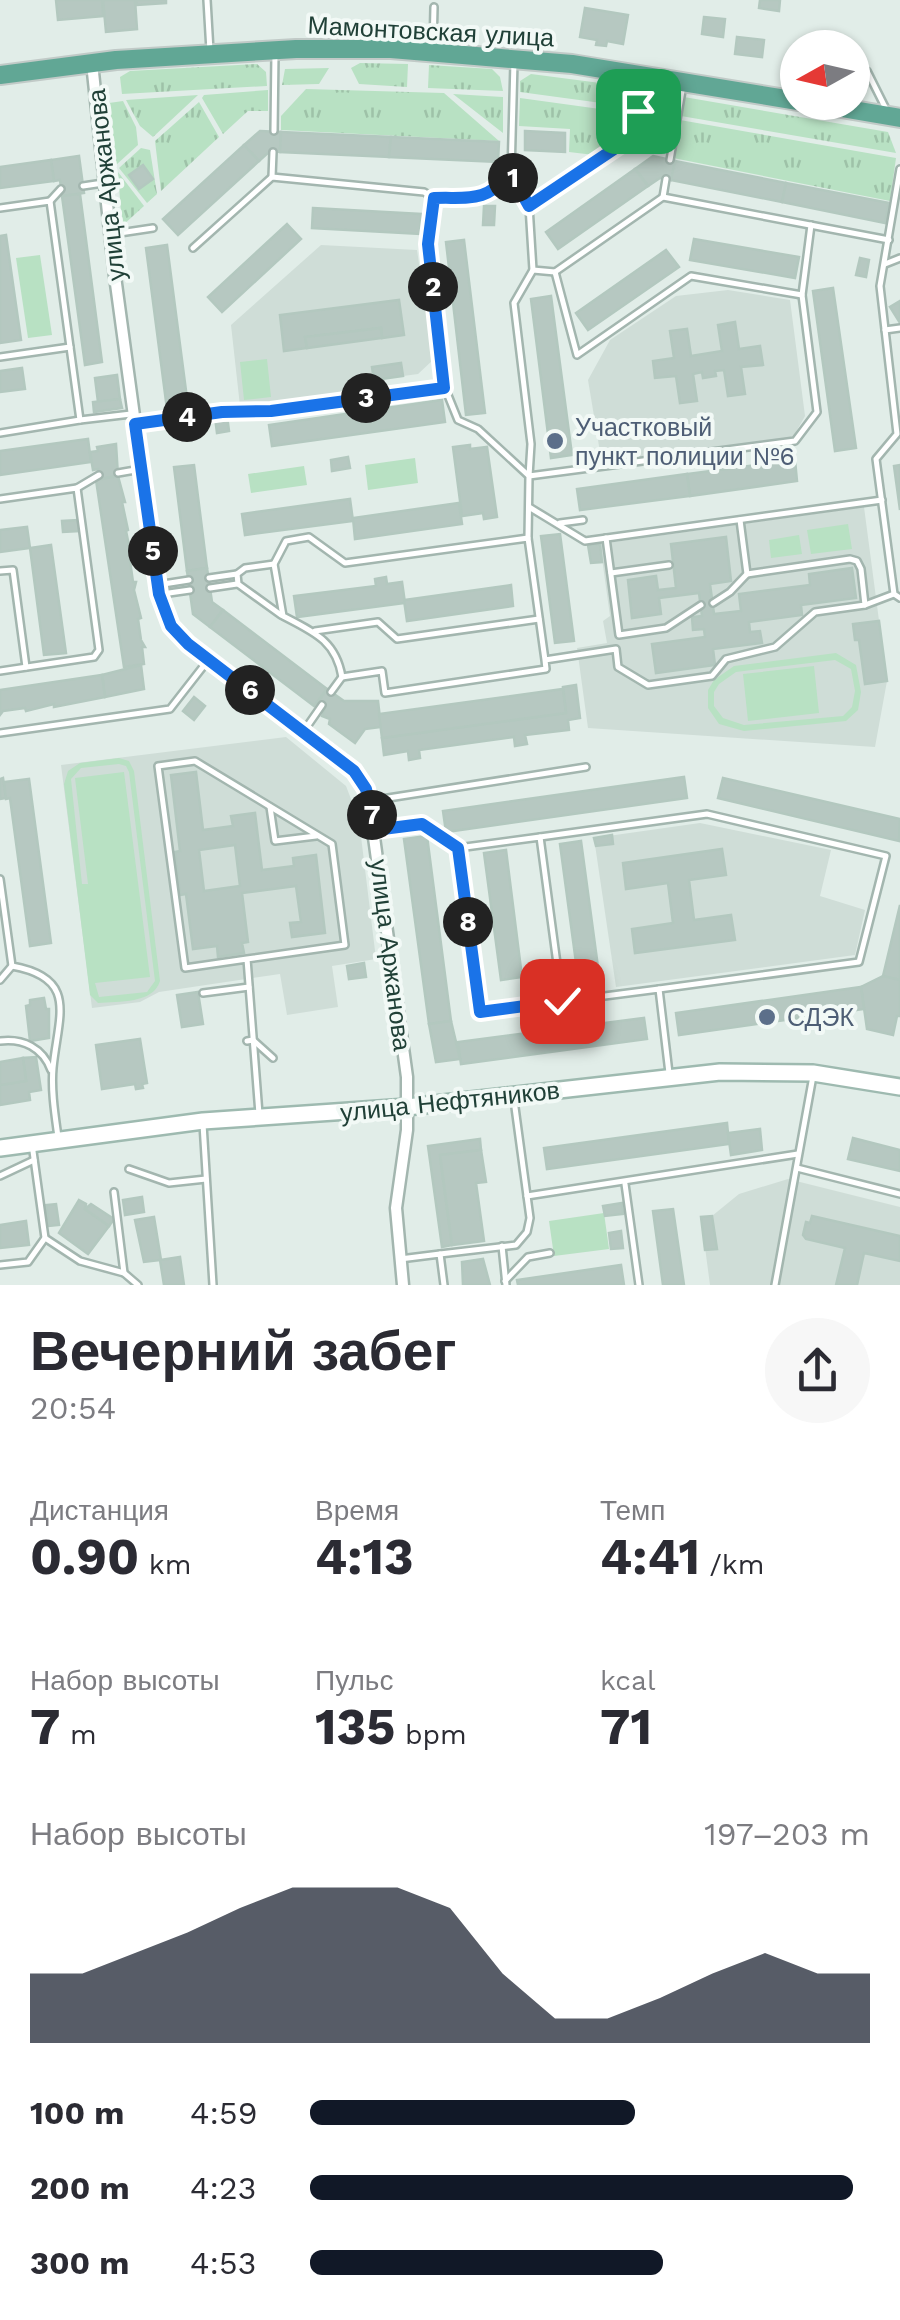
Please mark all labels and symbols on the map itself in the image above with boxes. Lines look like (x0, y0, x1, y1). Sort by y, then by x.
street label: Мамонтовская улица (307, 11, 555, 52)
north arrow (780, 30, 870, 120)
pin (596, 69, 681, 154)
street label: улица Аржанова (82, 87, 131, 282)
pin: 1 (488, 153, 538, 203)
pin: 2 (408, 262, 458, 312)
pin: 3 (341, 373, 391, 423)
pin: 4 (162, 392, 212, 442)
place label: Участковый пункт полиции №6 (575, 413, 795, 471)
marker: Участковый пункт полиции №6 (544, 430, 566, 452)
pin: 5 (128, 526, 178, 576)
pin: 6 (225, 665, 275, 715)
pin: 7 (347, 790, 397, 840)
street label: улица Аржанова (364, 857, 417, 1053)
pin: 8 (443, 897, 493, 947)
pin (520, 959, 605, 1044)
place label: СДЭК (787, 1003, 854, 1032)
marker: СДЭК (756, 1006, 778, 1028)
street label: улица Нефтяников (339, 1076, 561, 1127)

